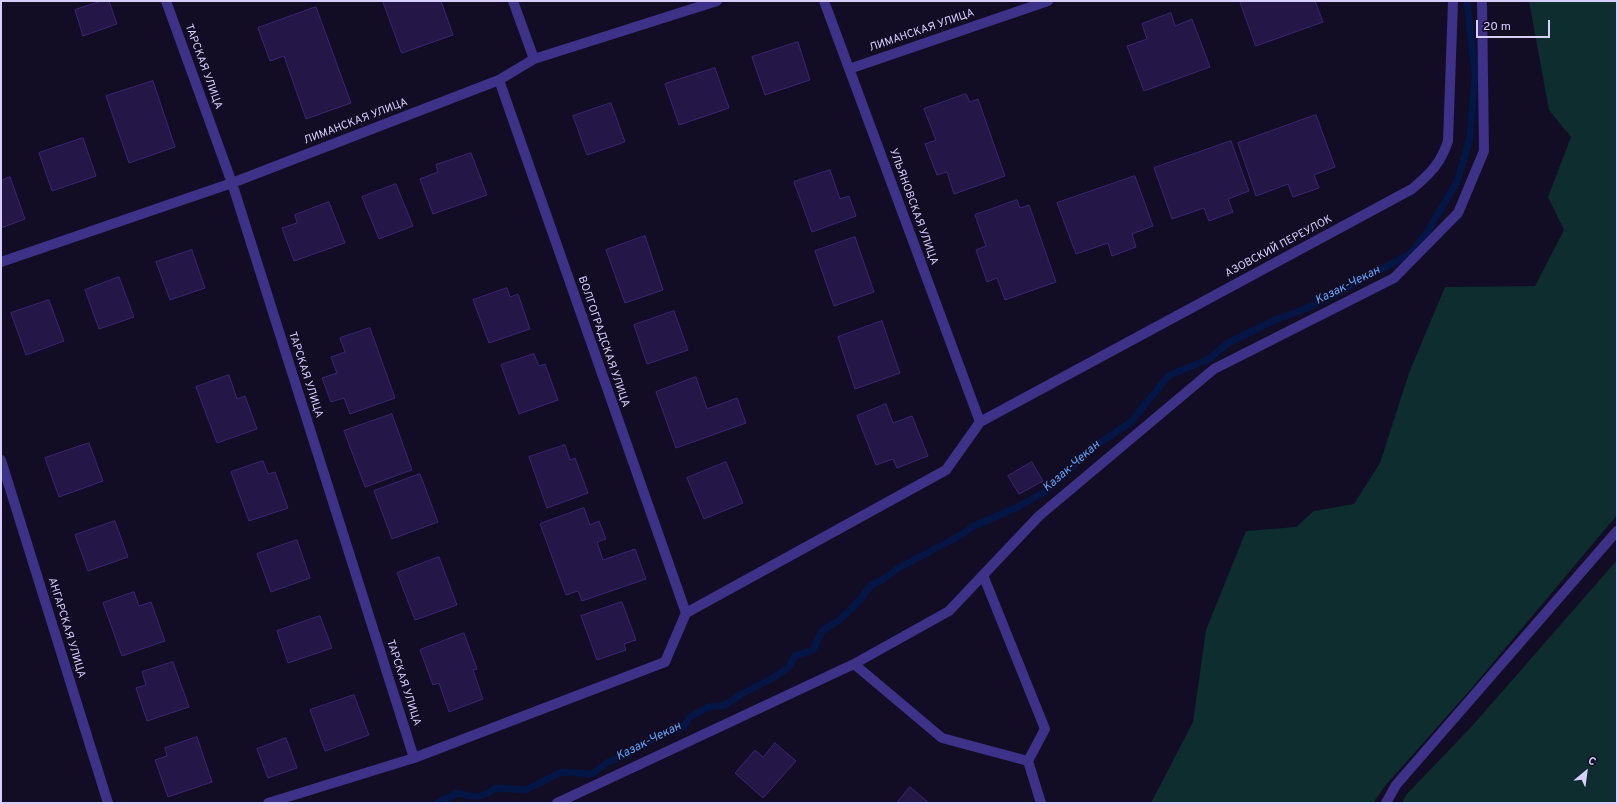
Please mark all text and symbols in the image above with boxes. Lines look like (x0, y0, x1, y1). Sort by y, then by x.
street label: ЛИМАНСКАЯ УЛИЦА (868, 7, 976, 55)
scale bar (1478, 12, 1552, 38)
text: 20 m (1483, 19, 1511, 35)
street label: ТАРСКАЯ УЛИЦА (181, 23, 225, 111)
street label: ЛИМАНСКАЯ УЛИЦА (302, 96, 410, 148)
street label: УЛЬЯНОВСКАЯ УЛИЦА (886, 147, 940, 267)
street label: АЗОВСКИЙ ПЕРЕУЛОК (1223, 213, 1335, 281)
water label: Казак-Чекан (1313, 264, 1383, 308)
street label: ВОЛГОГРАДСКАЯ УЛИЦА (574, 275, 632, 409)
street label: ТАРСКАЯ УЛИЦА (285, 330, 325, 420)
water label: Казак-Чекан (1041, 438, 1103, 496)
street label: АНГАРСКАЯ УЛИЦА (44, 576, 88, 680)
street label: ТАРСКАЯ УЛИЦА (383, 638, 423, 728)
water label: Казак-Чекан (614, 720, 684, 764)
north arrow (1566, 752, 1606, 792)
text: С (1585, 754, 1598, 769)

